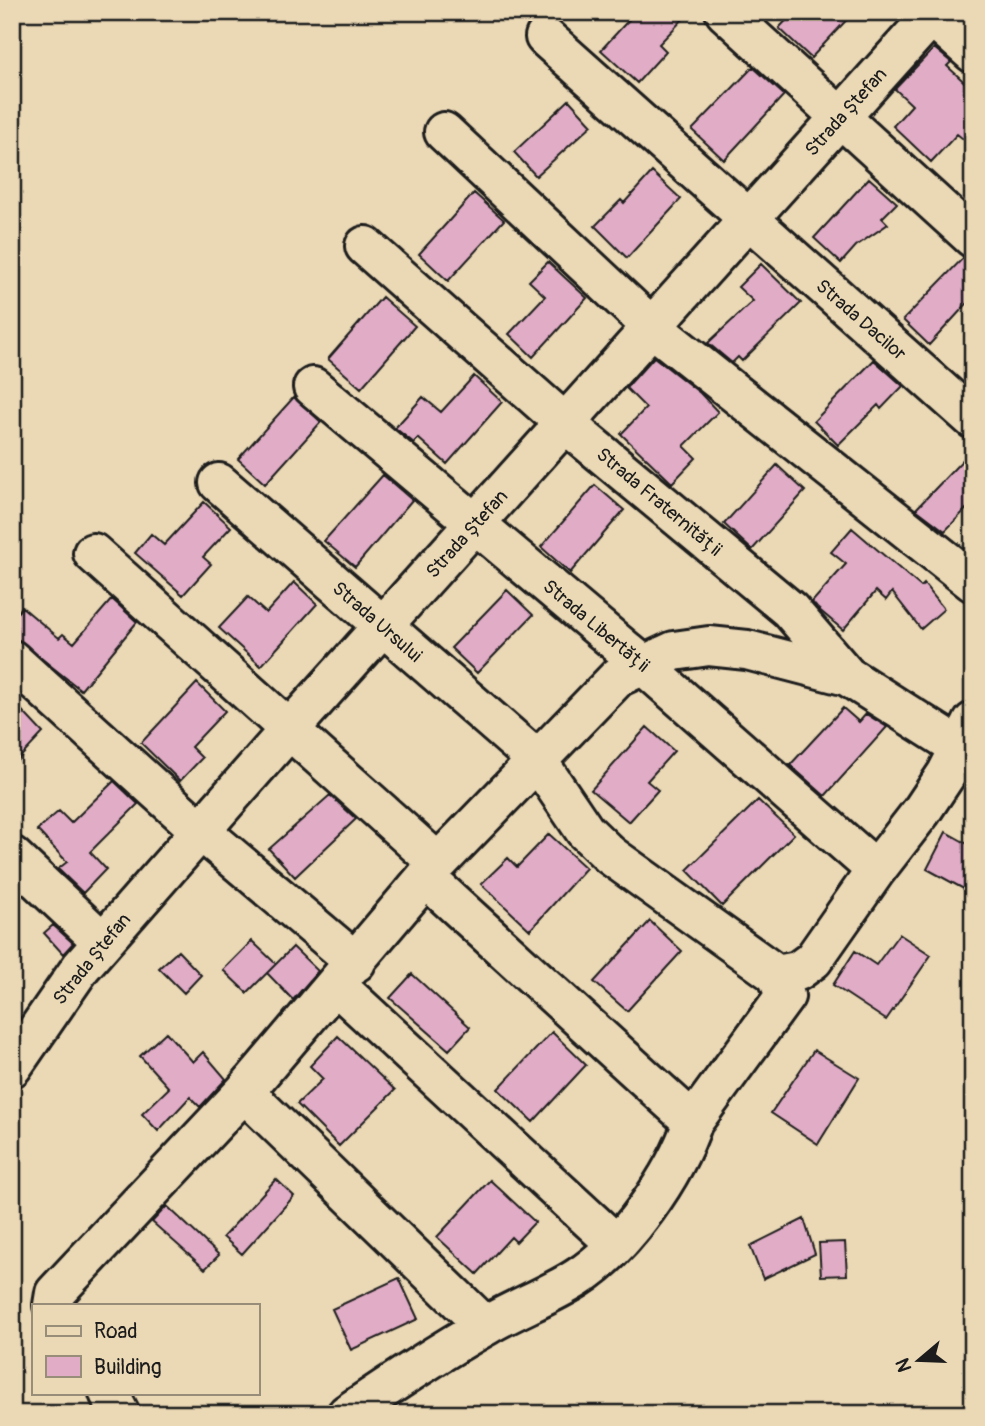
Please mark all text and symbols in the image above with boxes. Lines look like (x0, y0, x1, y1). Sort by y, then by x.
street label: Strada Ștefan (800, 63, 892, 161)
street label: Strada Dacilor (811, 274, 911, 366)
street label: Strada Fraternității (591, 442, 727, 562)
street label: Strada Ștefan (421, 485, 513, 583)
street label: Strada Libertății (538, 574, 654, 678)
street label: Strada Ursului (327, 576, 427, 668)
street label: Strada Ștefan (48, 908, 136, 1010)
legend (32, 1304, 259, 1394)
text: Road (94, 1318, 138, 1345)
north arrow (884, 1324, 954, 1394)
text: Building (94, 1354, 161, 1381)
text: N (890, 1355, 917, 1375)

